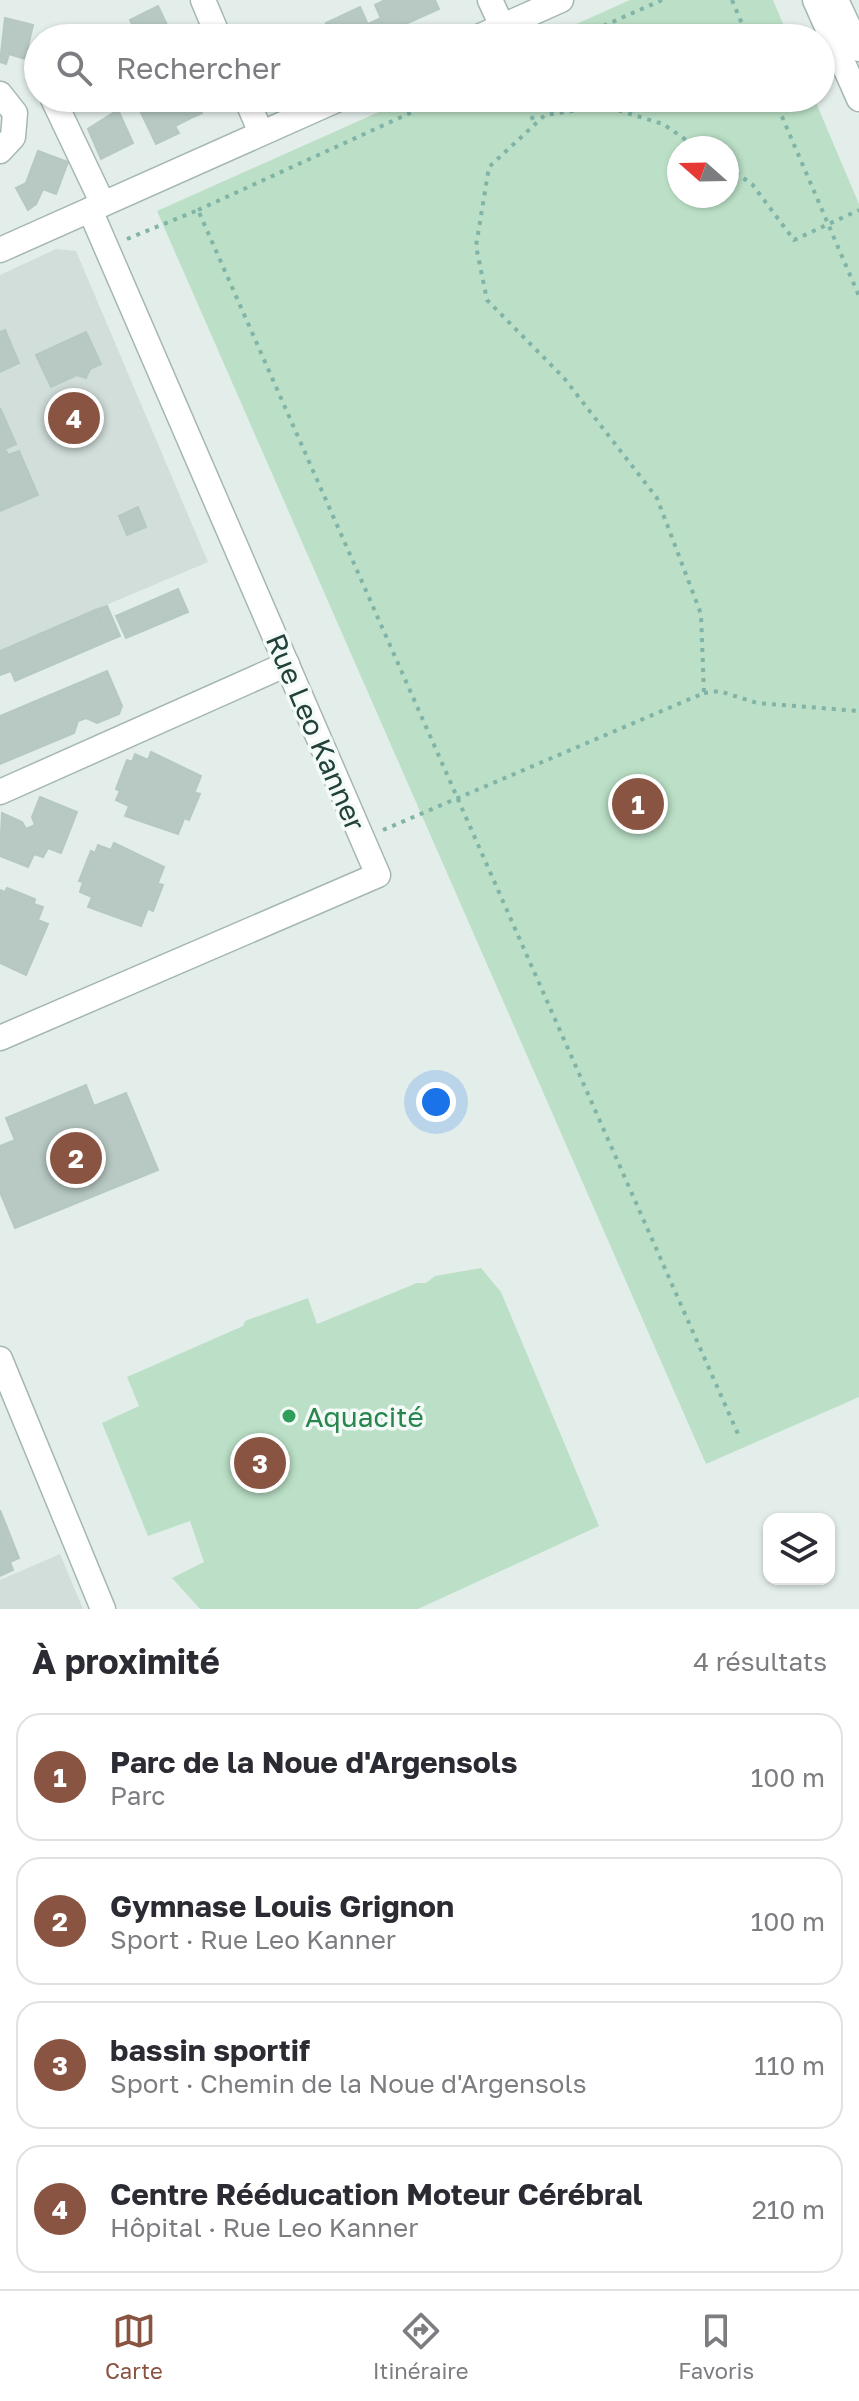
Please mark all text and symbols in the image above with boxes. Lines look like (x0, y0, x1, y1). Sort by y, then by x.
search box (24, 24, 835, 112)
icon: search (52, 46, 96, 90)
text: Rechercher (116, 50, 281, 86)
north arrow (667, 136, 739, 208)
pin: 4 (48, 388, 100, 448)
street label: Rue Leo Kanner (260, 629, 372, 836)
pin: 1 (612, 774, 664, 834)
your location (416, 1082, 456, 1122)
pin: 2 (50, 1128, 102, 1188)
place label: Aquacité (305, 1400, 424, 1433)
marker: Aquacité (280, 1407, 298, 1425)
pin: 3 (234, 1433, 286, 1493)
map controls (763, 1513, 835, 1585)
button: layers (763, 1513, 835, 1585)
text: À proximité (32, 1641, 220, 1681)
text: 4 résultats (693, 1646, 827, 1677)
text: Parc de la Noue d'Argensols (110, 1744, 518, 1780)
text: 1 (53, 1762, 67, 1793)
text: 100 m (751, 1762, 825, 1793)
text: Parc (110, 1780, 166, 1811)
text: Gymnase Louis Grignon (110, 1888, 454, 1924)
text: 2 (52, 1906, 68, 1937)
text: 100 m (751, 1906, 825, 1937)
text: Sport · Rue Leo Kanner (110, 1924, 396, 1955)
text: bassin sportif (110, 2032, 310, 2068)
text: 3 (52, 2050, 68, 2081)
text: 110 m (754, 2050, 825, 2081)
text: Sport · Chemin de la Noue d'Argensols (110, 2068, 587, 2099)
text: Centre Rééducation Moteur Cérébral (110, 2176, 643, 2212)
text: 4 (52, 2194, 68, 2225)
text: 210 m (752, 2194, 825, 2225)
text: Hôpital · Rue Leo Kanner (110, 2212, 418, 2243)
tab: Carte (105, 2309, 163, 2384)
tab: Itinéraire (373, 2309, 468, 2384)
tab: Favoris (678, 2309, 754, 2384)

